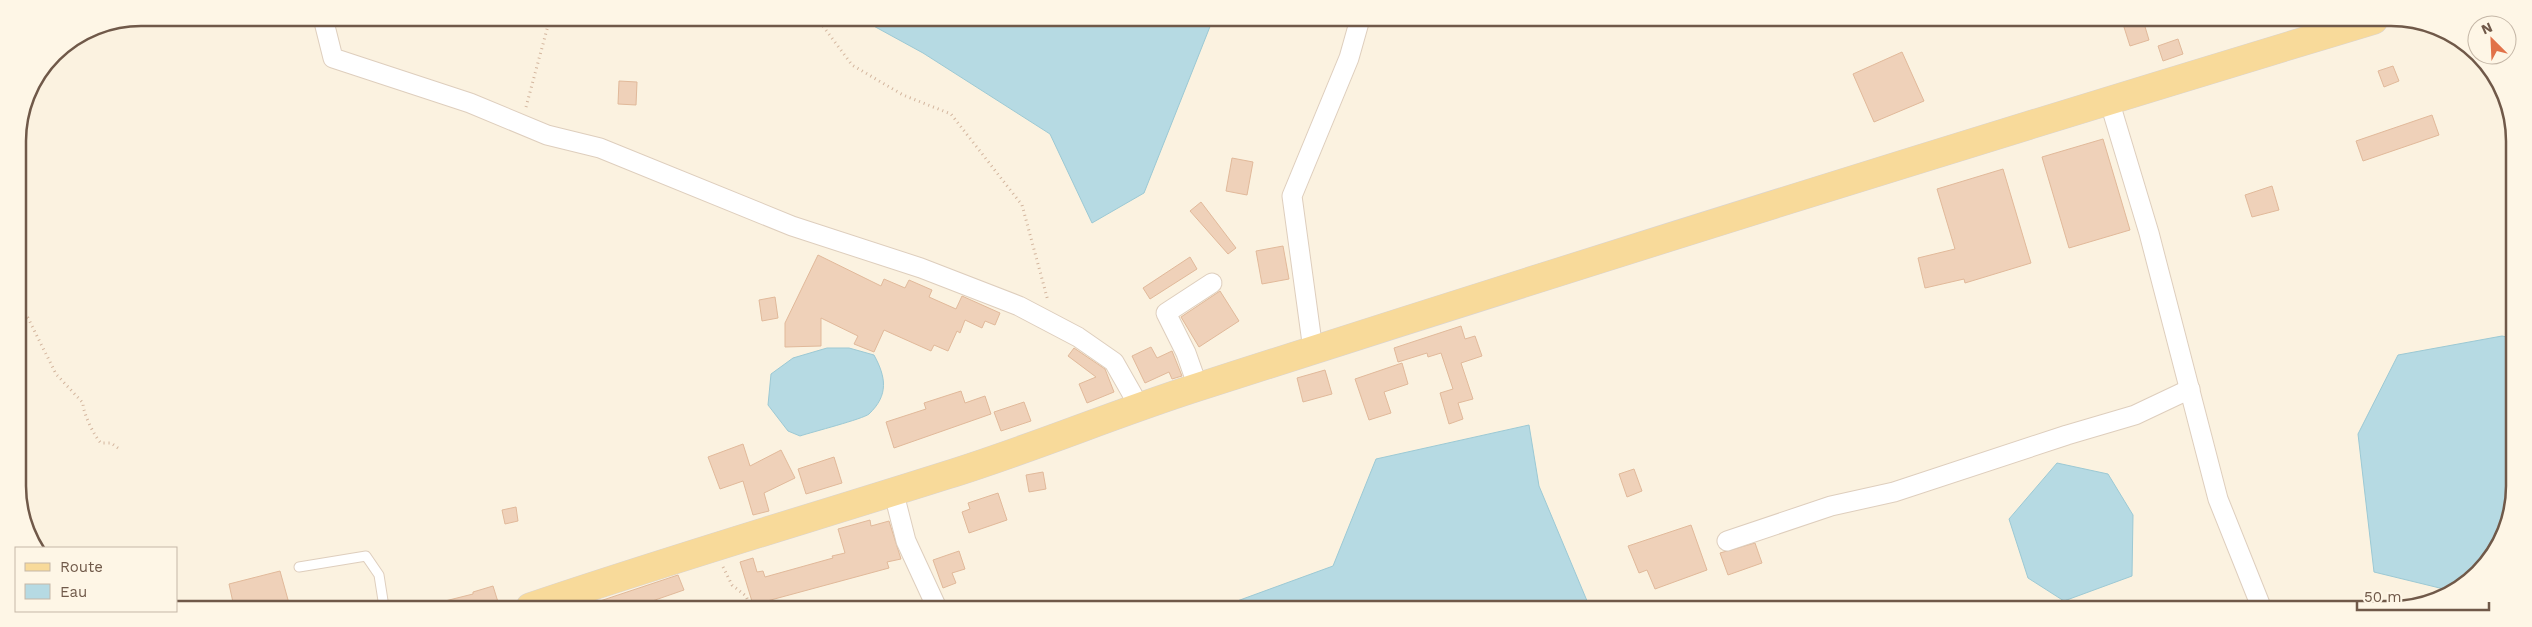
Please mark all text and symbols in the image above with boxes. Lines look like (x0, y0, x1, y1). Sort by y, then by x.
north arrow (2467, 15, 2517, 65)
text: N (2479, 19, 2495, 38)
legend (15, 547, 178, 612)
text: Route (60, 558, 103, 576)
scale bar (2357, 580, 2490, 612)
text: Eau (60, 583, 87, 601)
text: 50 m (2364, 588, 2401, 606)

